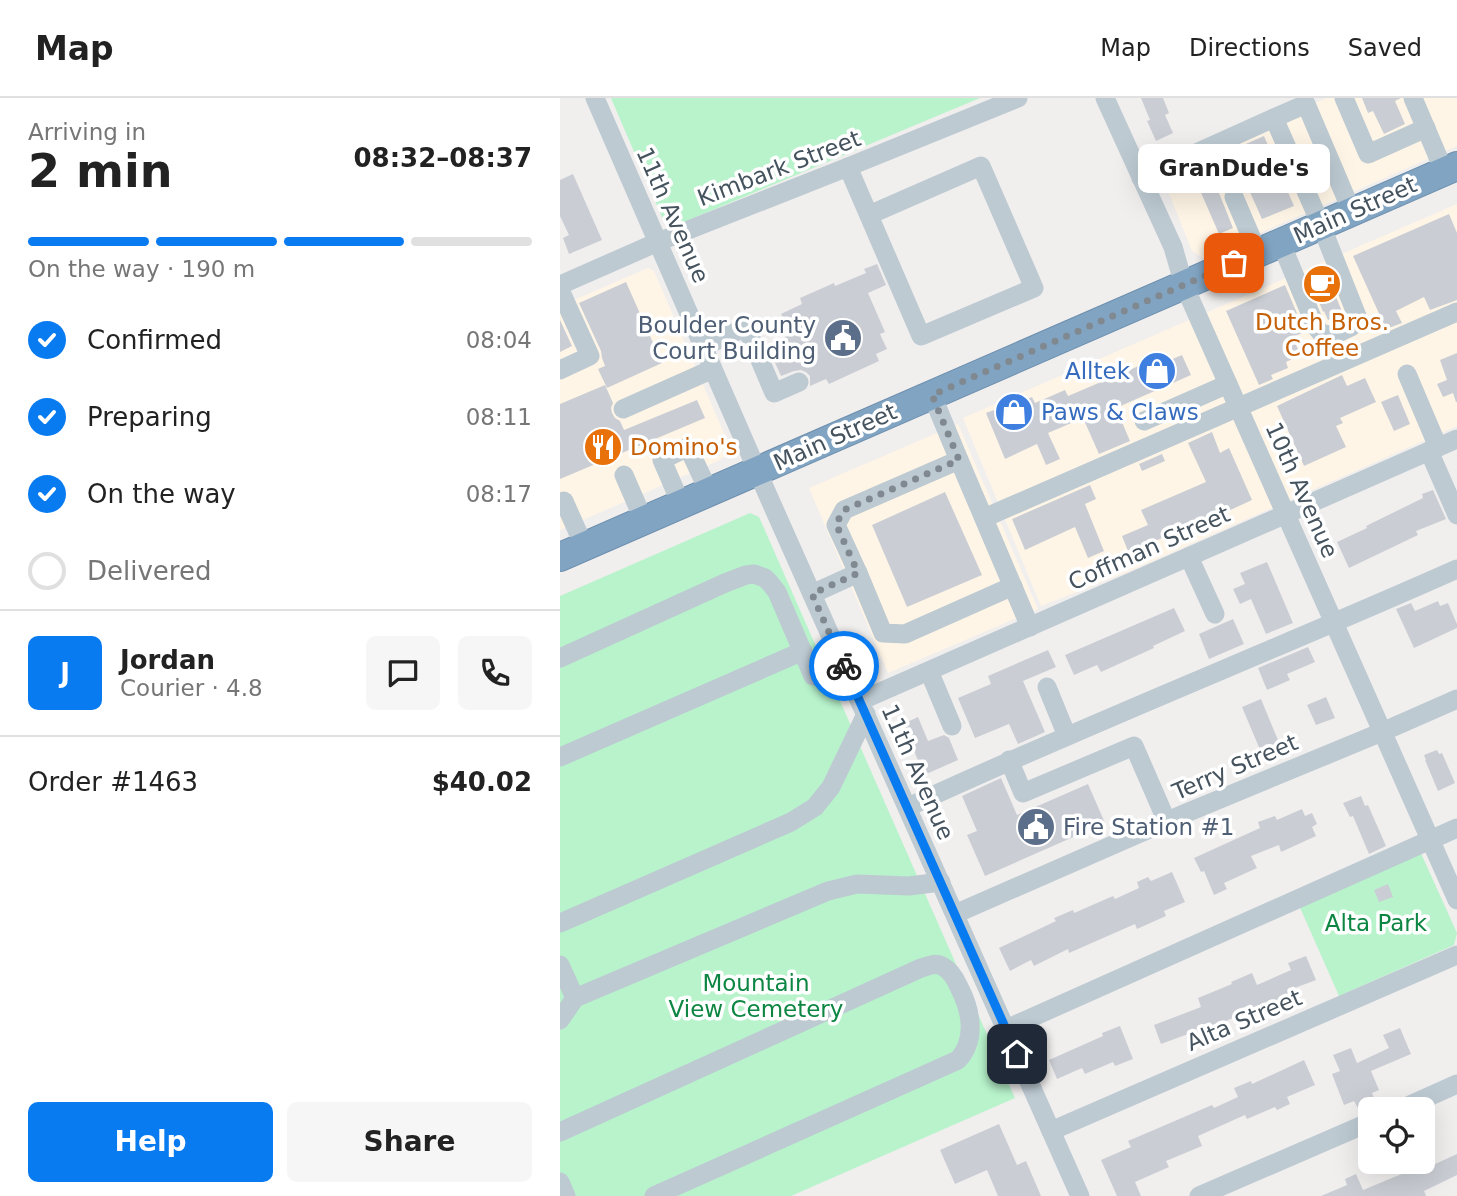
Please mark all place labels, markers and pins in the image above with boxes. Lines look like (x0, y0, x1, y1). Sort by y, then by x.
callout: GranDude's (1138, 144, 1330, 193)
pin (1204, 233, 1264, 293)
cafe icon: Dutch Bros. Coffee (1301, 263, 1343, 305)
place label: Dutch Bros. Coffee (1255, 309, 1389, 361)
place label: Boulder County Court Building (638, 312, 816, 364)
public building icon: Boulder County Court Building (822, 317, 864, 359)
shop icon: Alltek (1136, 350, 1178, 392)
place label: Alltek (1065, 358, 1131, 384)
shop icon: Paws & Claws (993, 391, 1035, 433)
place label: Paws & Claws (1041, 399, 1199, 425)
restaurant icon: Domino's (582, 426, 624, 468)
place label: Domino's (630, 434, 738, 460)
public building icon: Fire Station #1 (1015, 806, 1057, 848)
place label: Fire Station #1 (1063, 814, 1234, 840)
pin (987, 1024, 1047, 1084)

